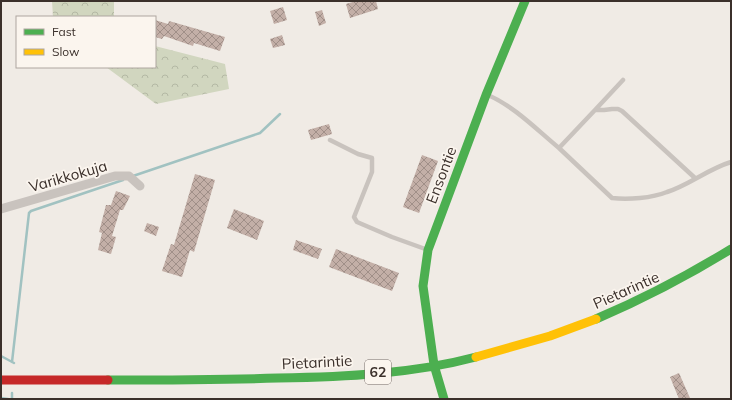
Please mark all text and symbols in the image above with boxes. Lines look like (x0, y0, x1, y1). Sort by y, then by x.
legend (16, 16, 156, 68)
text: Fast (52, 24, 76, 39)
text: Slow (52, 44, 80, 59)
street label: Ensontie (421, 144, 461, 206)
street label: Varikkokuja (27, 156, 109, 196)
street label: Pietarintie (590, 267, 662, 313)
street label: Pietarintie (281, 351, 353, 373)
road number: 62 (365, 360, 391, 384)

